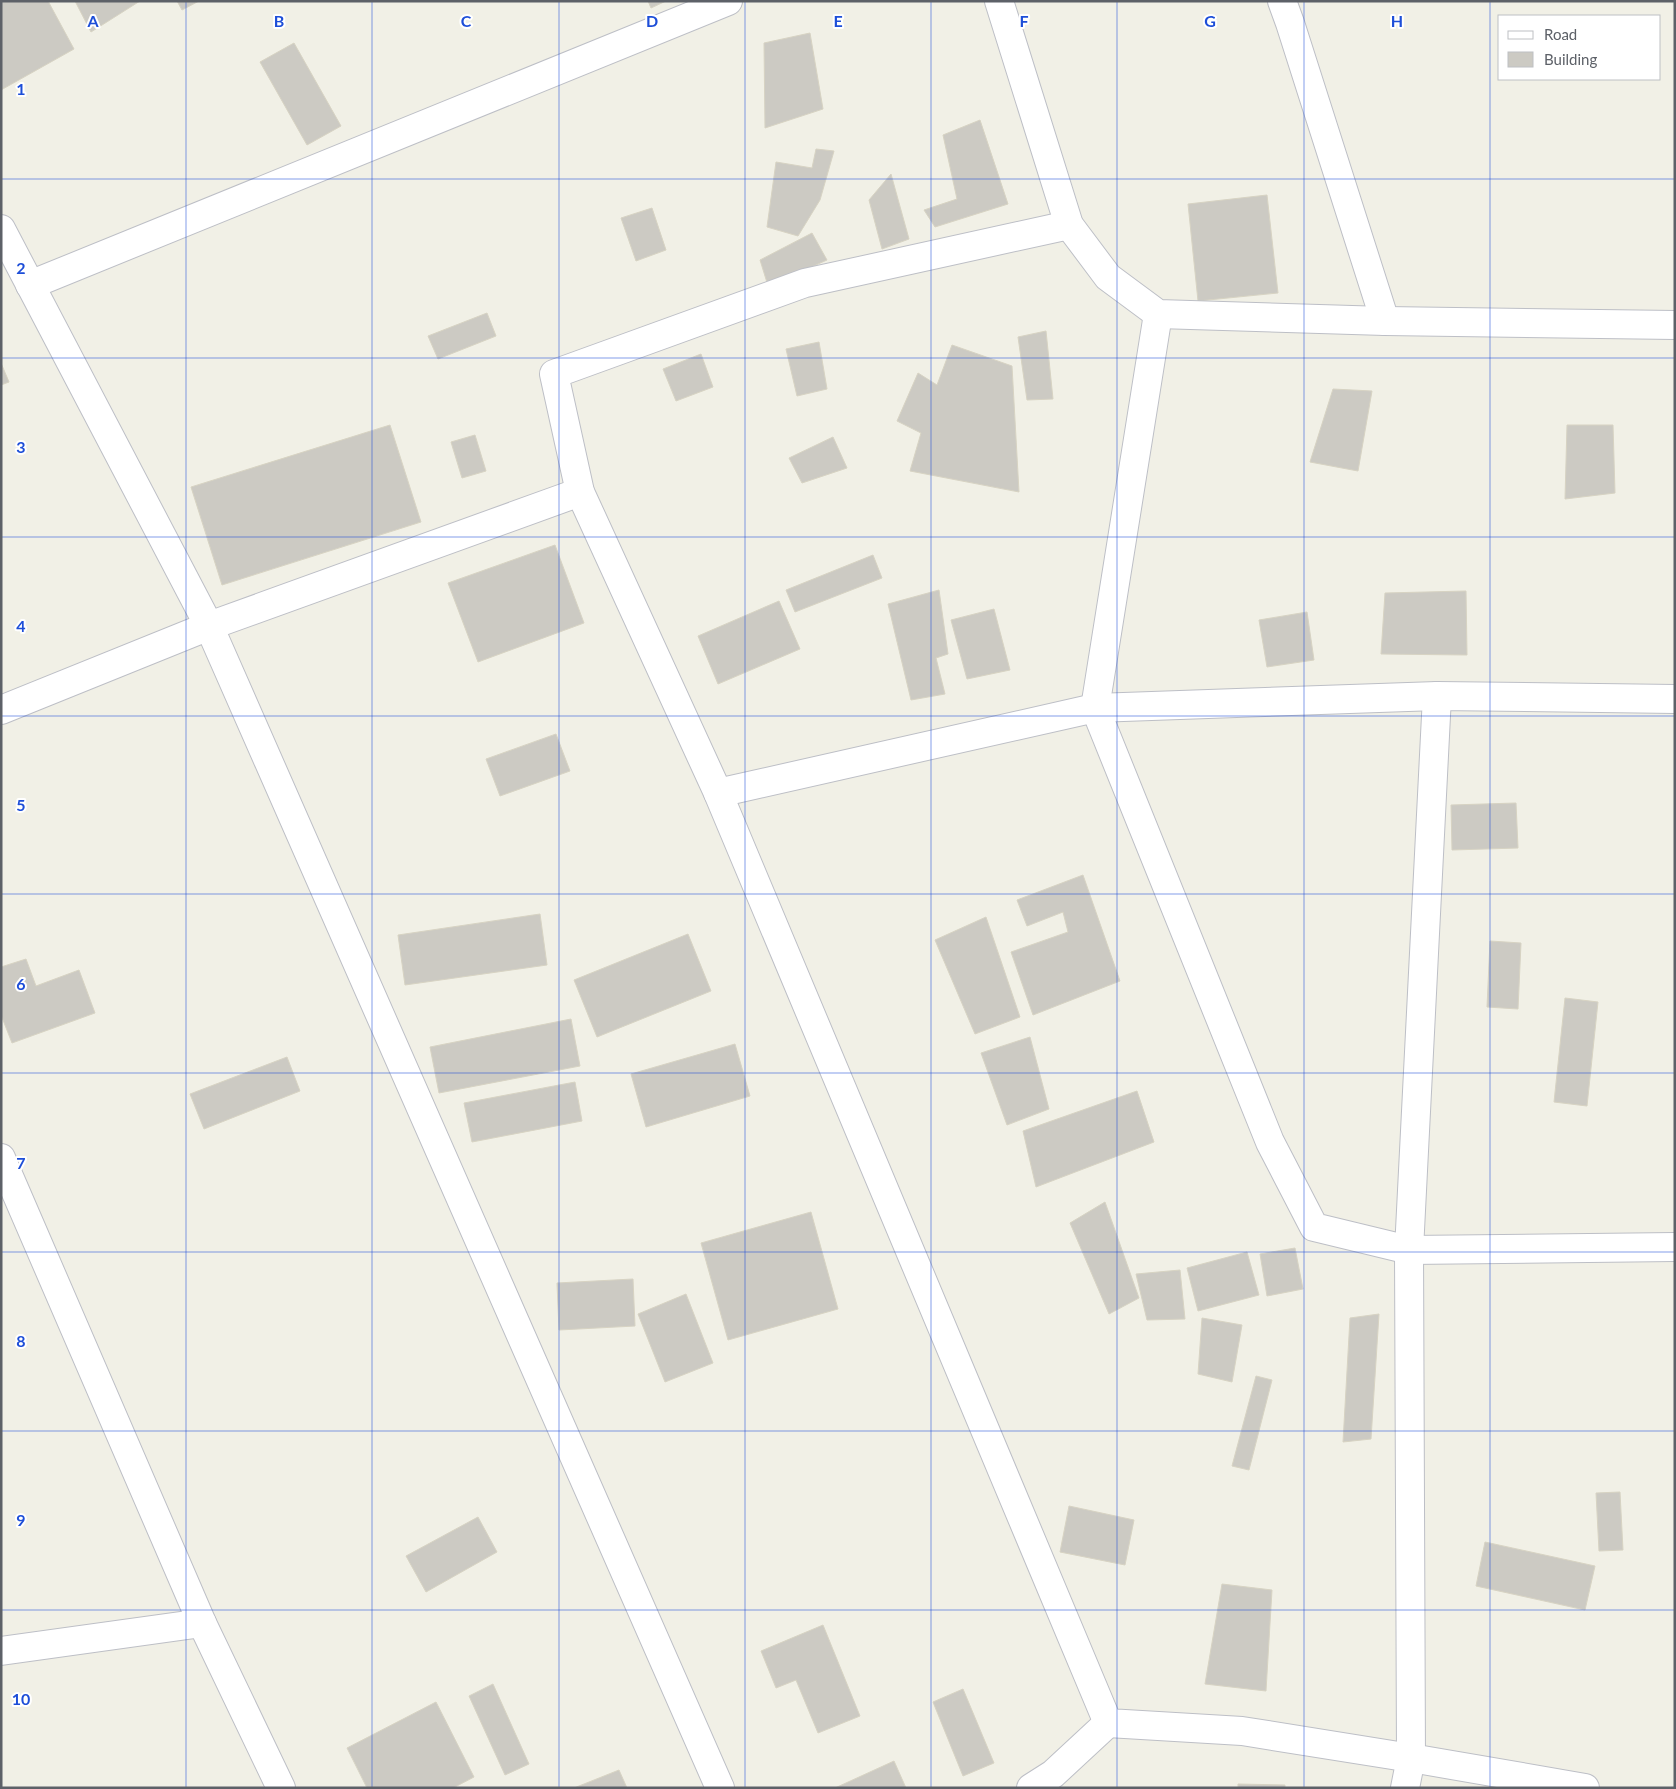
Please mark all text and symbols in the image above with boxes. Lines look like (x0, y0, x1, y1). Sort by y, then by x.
text: A (86, 11, 99, 30)
text: B (274, 11, 284, 30)
text: C (461, 11, 472, 30)
text: D (646, 11, 658, 30)
text: E (833, 11, 843, 30)
text: F (1019, 11, 1029, 30)
text: G (1204, 11, 1216, 30)
text: H (1391, 11, 1403, 30)
legend (1498, 15, 1661, 80)
text: Road (1544, 25, 1577, 43)
text: Building (1544, 50, 1597, 68)
text: 1 (16, 79, 26, 98)
text: 2 (16, 258, 26, 277)
text: 3 (16, 437, 26, 456)
text: 4 (16, 616, 26, 635)
text: 5 (16, 795, 26, 814)
text: 6 (16, 974, 26, 993)
text: 7 (16, 1153, 26, 1172)
text: 8 (16, 1331, 26, 1350)
text: 9 (16, 1510, 26, 1529)
text: 10 (12, 1689, 30, 1708)

